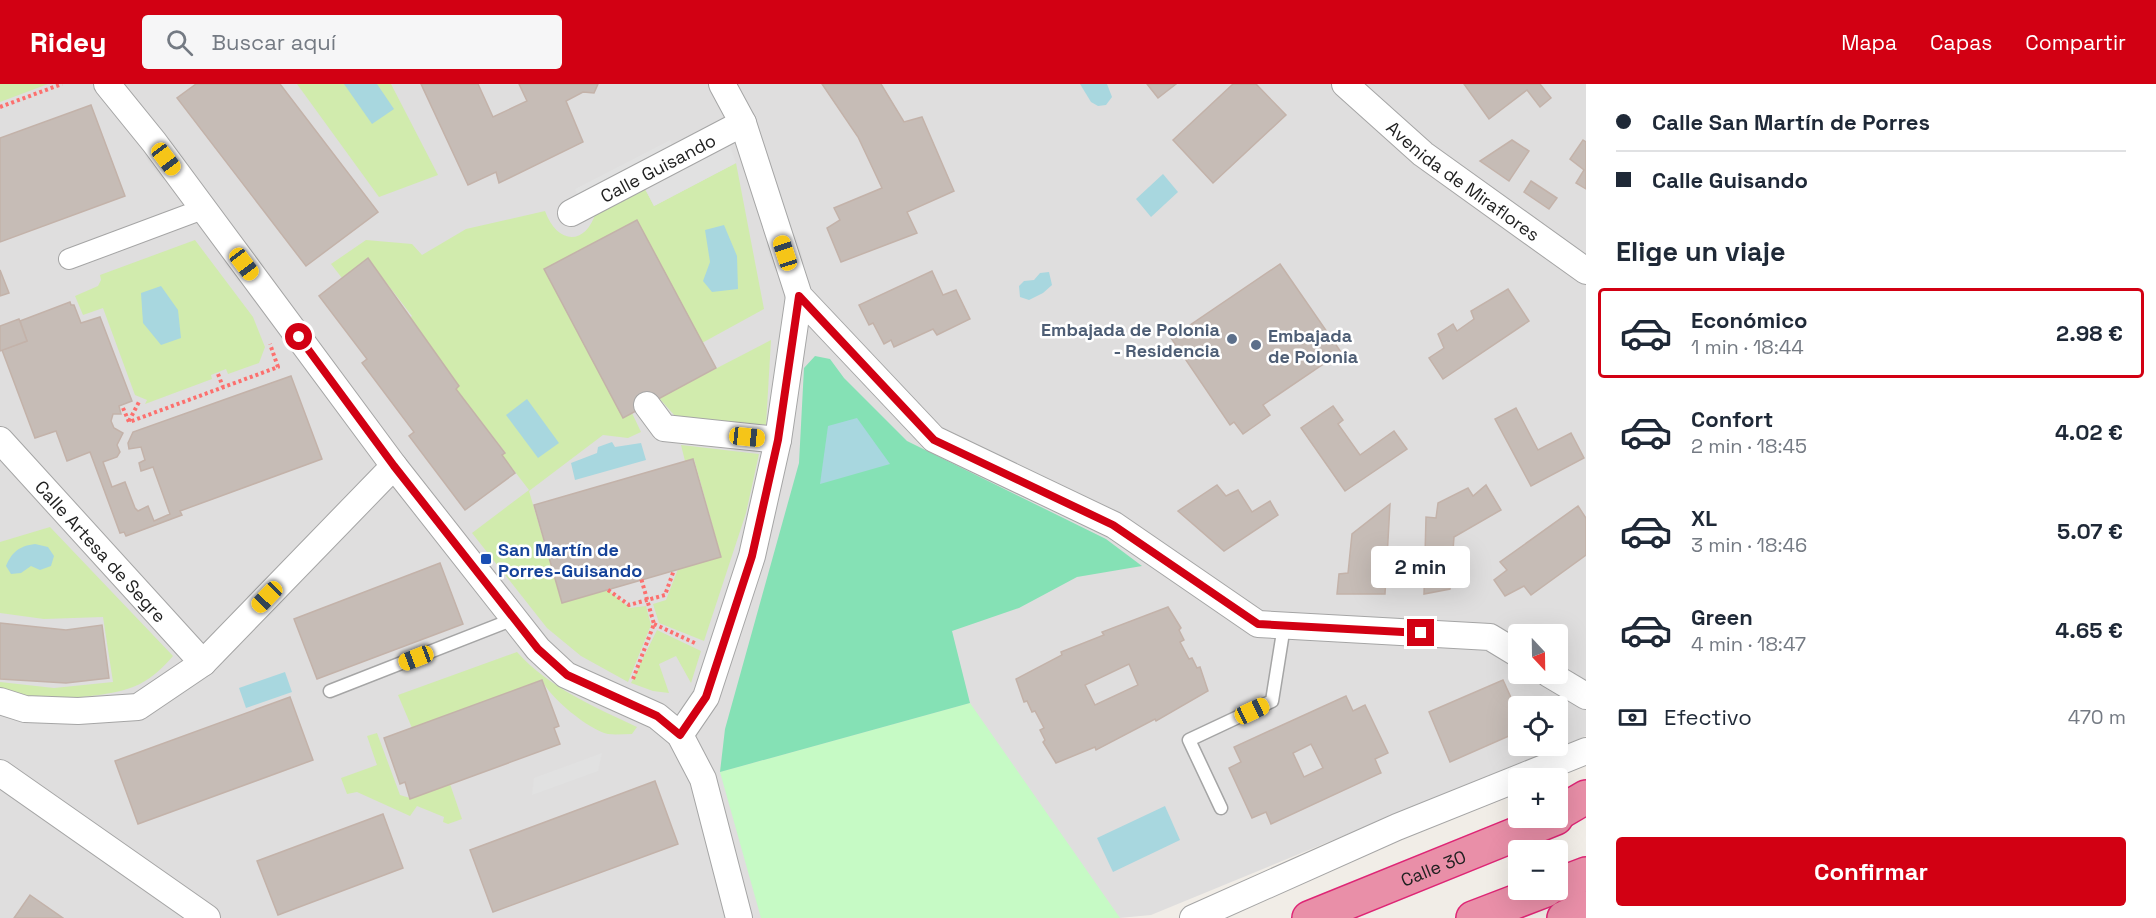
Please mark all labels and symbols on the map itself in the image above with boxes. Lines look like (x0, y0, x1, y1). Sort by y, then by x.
street label: Avenida de Miraflores (1382, 116, 1544, 246)
street label: Calle Guisando (596, 128, 719, 207)
car (148, 139, 184, 179)
car (771, 233, 799, 273)
car (226, 244, 262, 284)
place label: Embajada de Polonia - Residencia (1041, 318, 1221, 362)
route start (285, 323, 312, 350)
place label: Embajada de Polonia (1268, 324, 1359, 368)
marker: Embajada de Polonia - Residencia (1225, 332, 1239, 346)
marker: Embajada de Polonia (1249, 338, 1263, 352)
car (728, 426, 766, 448)
street label: Calle Artesa de Segre (30, 475, 172, 627)
place label: San Martín de Porres-Guisando (498, 538, 642, 582)
callout: 2 min (1372, 546, 1470, 588)
marker: San Martín de Porres-Guisando (479, 552, 493, 566)
car (248, 578, 286, 616)
route end (1407, 619, 1434, 646)
north arrow (1508, 624, 1568, 684)
car (396, 643, 436, 673)
car (1232, 695, 1272, 727)
street label: Calle 30 (1397, 844, 1469, 891)

